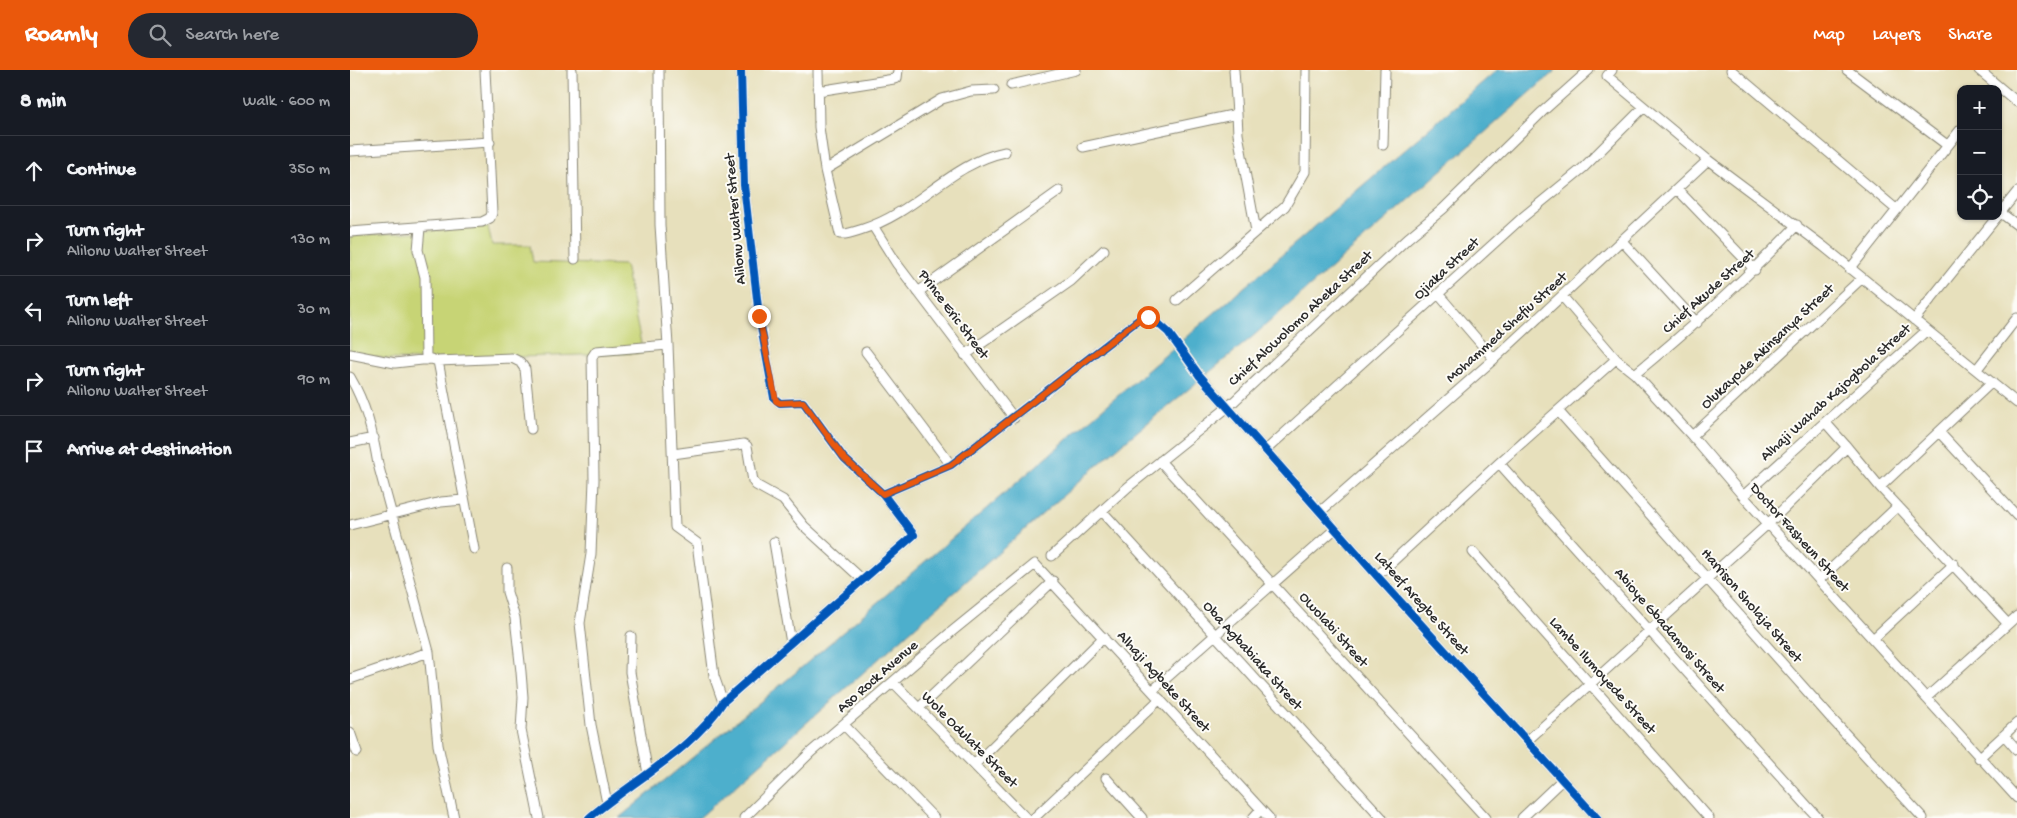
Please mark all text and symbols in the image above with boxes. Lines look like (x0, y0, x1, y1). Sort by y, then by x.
search box (128, 13, 478, 58)
text: Roamly (25, 21, 98, 50)
icon: search (146, 21, 174, 49)
text: Search here (186, 24, 279, 47)
text: Map (1813, 25, 1845, 46)
text: Layers (1873, 25, 1920, 46)
text: Share (1948, 25, 1992, 46)
map controls (1957, 85, 2002, 220)
button: + (1957, 85, 2002, 130)
text: 8 min (20, 90, 66, 115)
text: Walk · 600 m (243, 93, 330, 112)
button: − (1957, 130, 2002, 175)
street label: Alilonu Walter Street (721, 151, 751, 285)
icon: ahead (20, 157, 48, 185)
text: Continue (67, 159, 136, 182)
text: 350 m (289, 161, 330, 180)
button: locate (1957, 175, 2002, 220)
text: Turn right (67, 220, 143, 243)
icon: right (20, 227, 48, 255)
text: 130 m (291, 231, 330, 250)
street label: Ojiaka Street (1410, 233, 1485, 304)
text: Alilonu Walter Street (67, 243, 207, 262)
street label: Chief Akude Street (1659, 245, 1760, 338)
street label: Chief Alowolomo Abeka Street (1225, 246, 1378, 391)
street label: Prince Eric Street (913, 266, 993, 365)
street label: Mohammed Shefiu Street (1443, 267, 1573, 387)
street label: Olukayode Akinsanya Street (1698, 279, 1840, 414)
text: Turn left (67, 290, 131, 313)
icon: left (20, 297, 48, 325)
text: 30 m (297, 301, 330, 320)
route end (748, 305, 771, 328)
route start (1137, 306, 1160, 329)
text: Alilonu Walter Street (67, 313, 207, 332)
street label: Alhaji Wahab Kajogbola Street (1757, 319, 1917, 466)
text: Turn right (67, 360, 143, 383)
icon: right (20, 367, 48, 395)
text: 90 m (298, 371, 330, 390)
text: Alilonu Walter Street (67, 383, 207, 402)
icon: arrive (20, 437, 48, 465)
text: Arrive at destination (67, 439, 231, 462)
street label: Doctor Fasheun Street (1745, 479, 1854, 598)
street label: Harrison Sholaja Street (1696, 545, 1807, 668)
street label: Lateef Aregbe Street (1370, 548, 1474, 661)
street label: Abioye Gbadamosi Street (1610, 565, 1730, 699)
street label: Owolabi Street (1295, 589, 1373, 673)
street label: Oba Agbabiaka Street (1198, 598, 1307, 716)
street label: Lambe Ilumoyede Street (1545, 614, 1661, 740)
street label: Alhaji Agbeke Street (1113, 627, 1215, 738)
street label: Aso Rock Avenue (834, 637, 923, 717)
street label: Wole Odulate Street (917, 688, 1022, 793)

